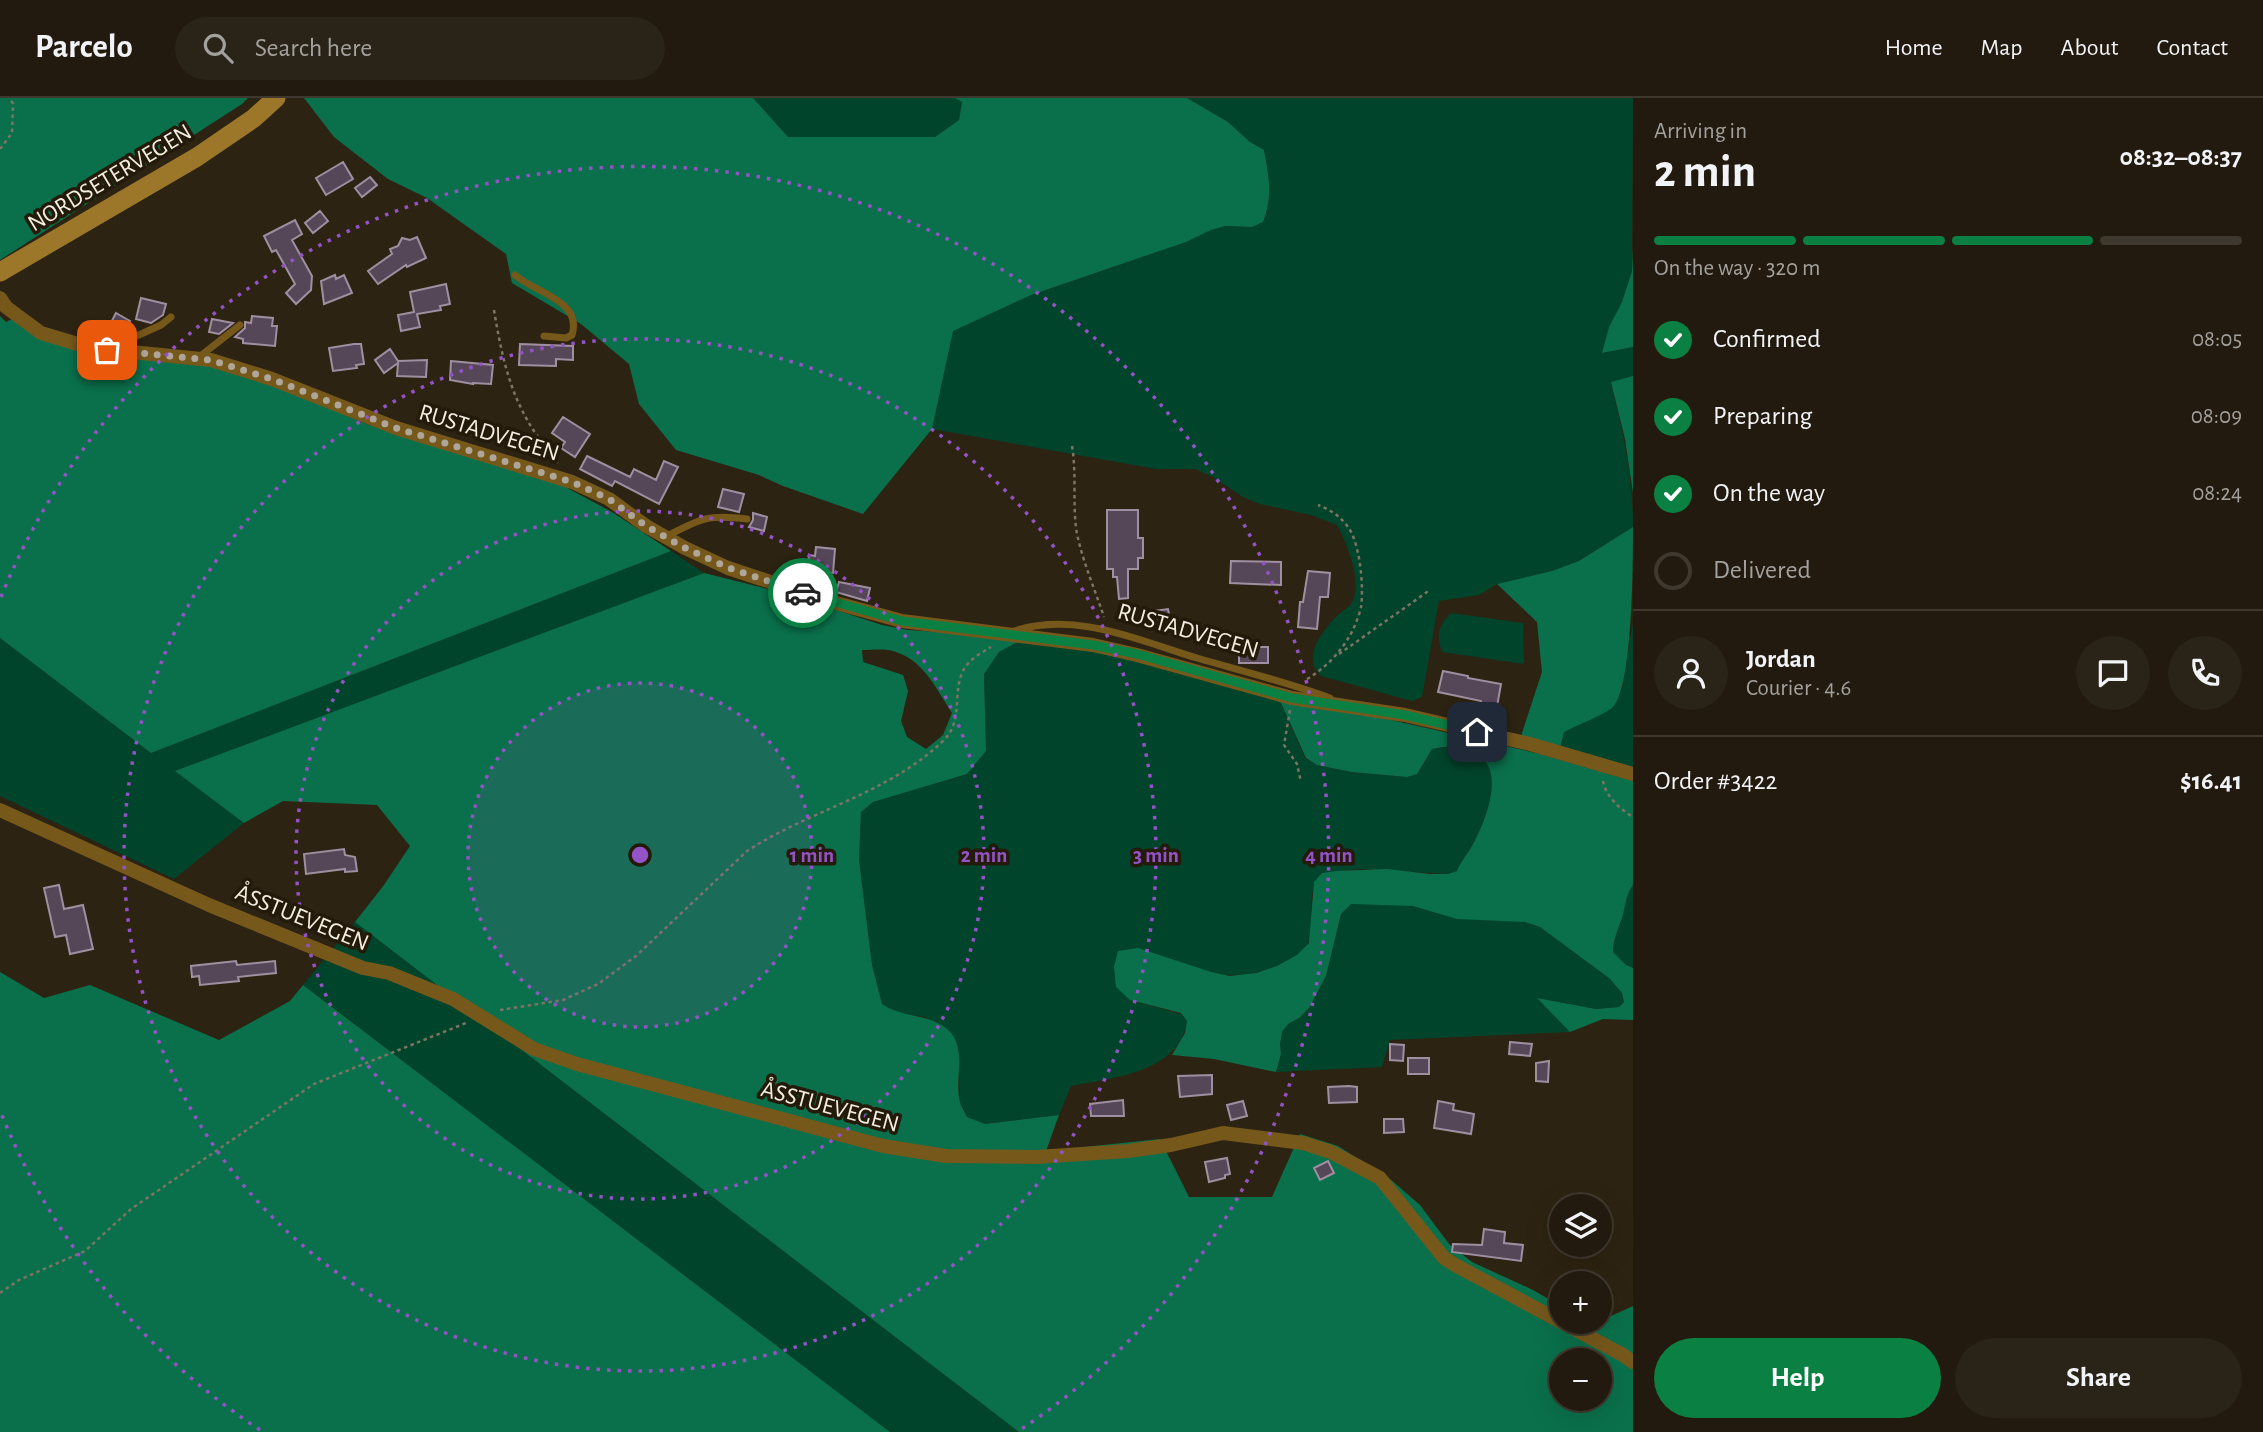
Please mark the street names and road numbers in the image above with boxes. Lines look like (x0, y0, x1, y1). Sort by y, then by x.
street label: NORDSETERVEGEN (24, 120, 196, 236)
street label: RUSTADVEGEN (416, 400, 562, 466)
street label: RUSTADVEGEN (1115, 599, 1261, 663)
street label: ÅSSTUEVEGEN (232, 879, 373, 956)
street label: ÅSSTUEVEGEN (759, 1075, 902, 1137)

